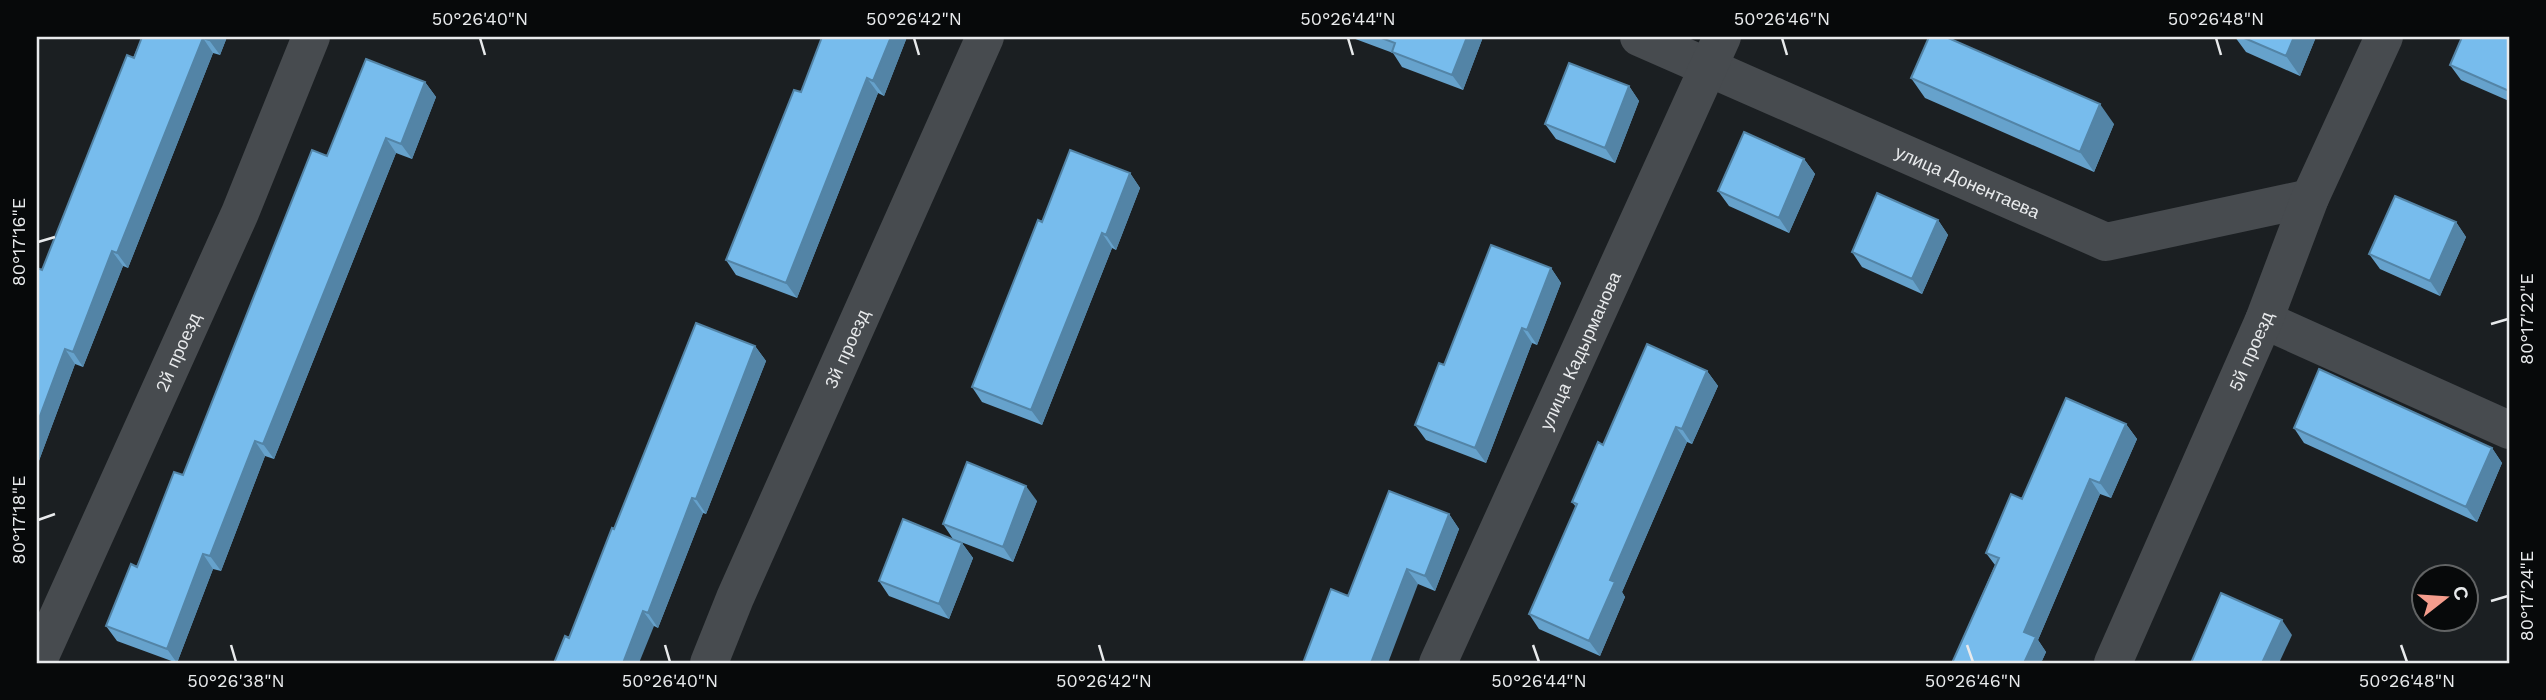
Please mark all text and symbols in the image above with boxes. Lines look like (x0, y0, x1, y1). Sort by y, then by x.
text: 50°26'40"N (432, 8, 528, 29)
text: 50°26'42"N (866, 8, 962, 29)
text: 50°26'44"N (1300, 8, 1396, 29)
text: 50°26'46"N (1734, 8, 1830, 29)
text: 50°26'48"N (2168, 8, 2264, 29)
street label: улица Донентаева (1892, 140, 2044, 223)
text: 80°17'16"E (8, 198, 29, 286)
street label: улица Кадырманова (1535, 267, 1625, 433)
text: 80°17'22"E (2516, 273, 2537, 365)
street label: 3й проезд (819, 305, 873, 392)
street label: 5й проезд (2224, 308, 2277, 394)
street label: 2й проезд (150, 309, 204, 395)
text: 80°17'18"E (8, 476, 29, 564)
text: 80°17'24"E (2516, 551, 2537, 641)
north arrow (2410, 564, 2480, 634)
text: С (2448, 583, 2474, 603)
text: 50°26'38"N (187, 670, 285, 691)
text: 50°26'40"N (622, 670, 718, 691)
text: 50°26'42"N (1056, 670, 1152, 691)
text: 50°26'44"N (1491, 670, 1587, 691)
text: 50°26'46"N (1925, 670, 2021, 691)
text: 50°26'48"N (2359, 670, 2455, 691)

